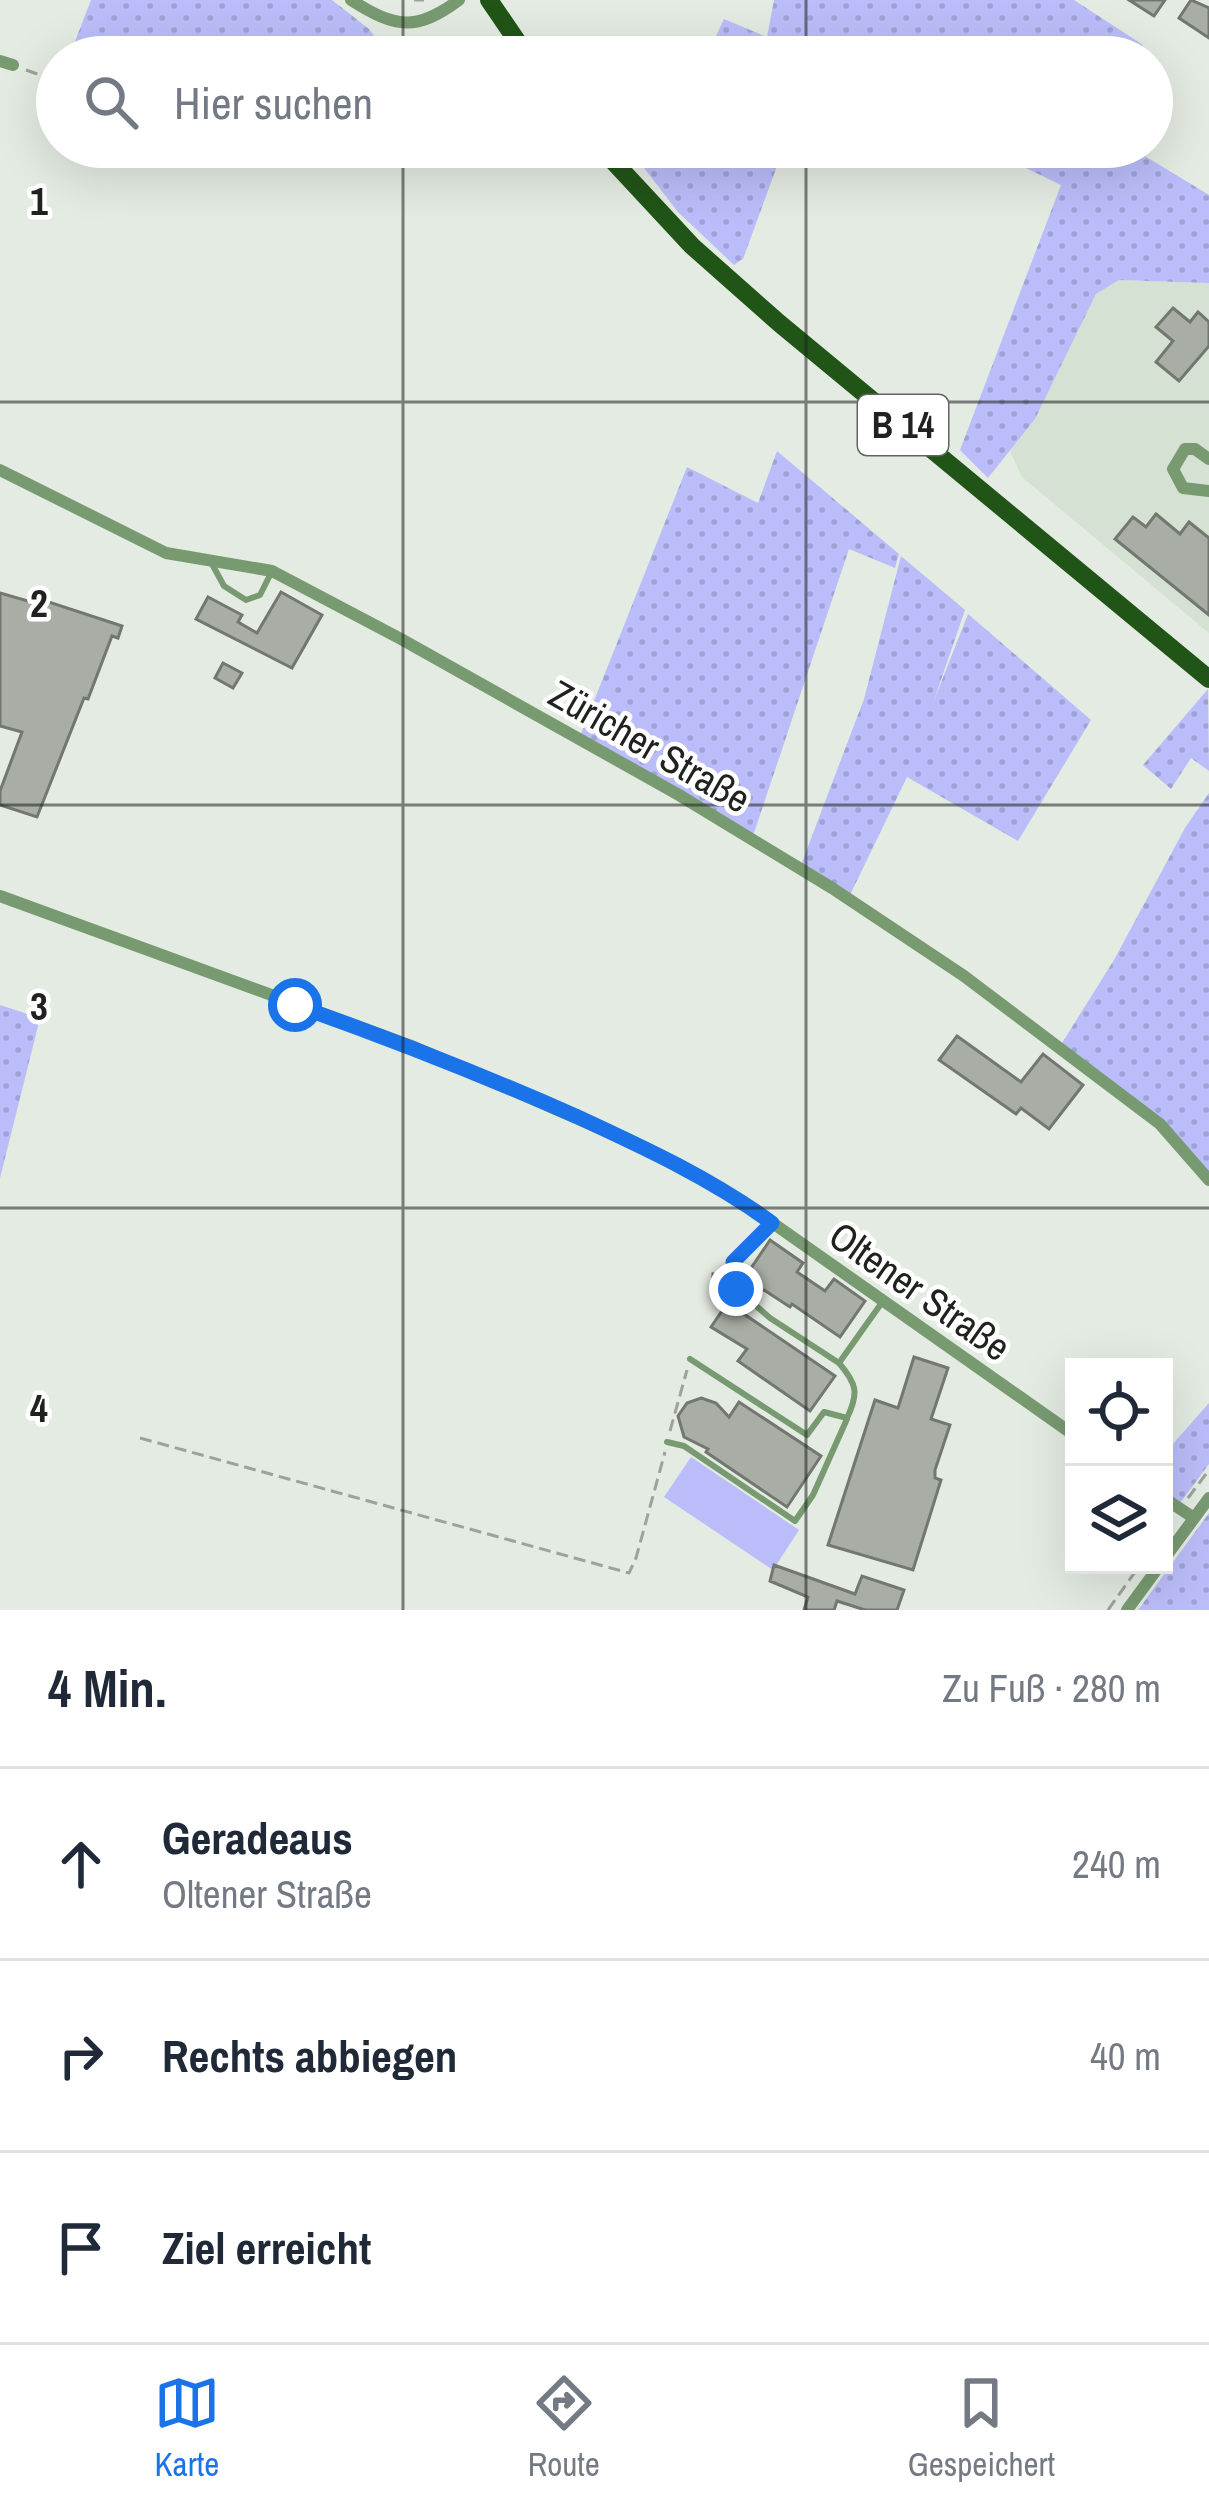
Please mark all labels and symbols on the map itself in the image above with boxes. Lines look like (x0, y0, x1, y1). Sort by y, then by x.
text: 1 (30, 175, 48, 227)
road number: B 14 (858, 395, 948, 455)
text: 2 (30, 577, 48, 629)
street label: Züricher Straße (540, 667, 760, 825)
route start (268, 978, 322, 1032)
text: 3 (30, 980, 48, 1032)
street label: Oltener Straße (819, 1210, 1021, 1372)
route end (709, 1262, 763, 1316)
text: 4 (30, 1382, 48, 1434)

